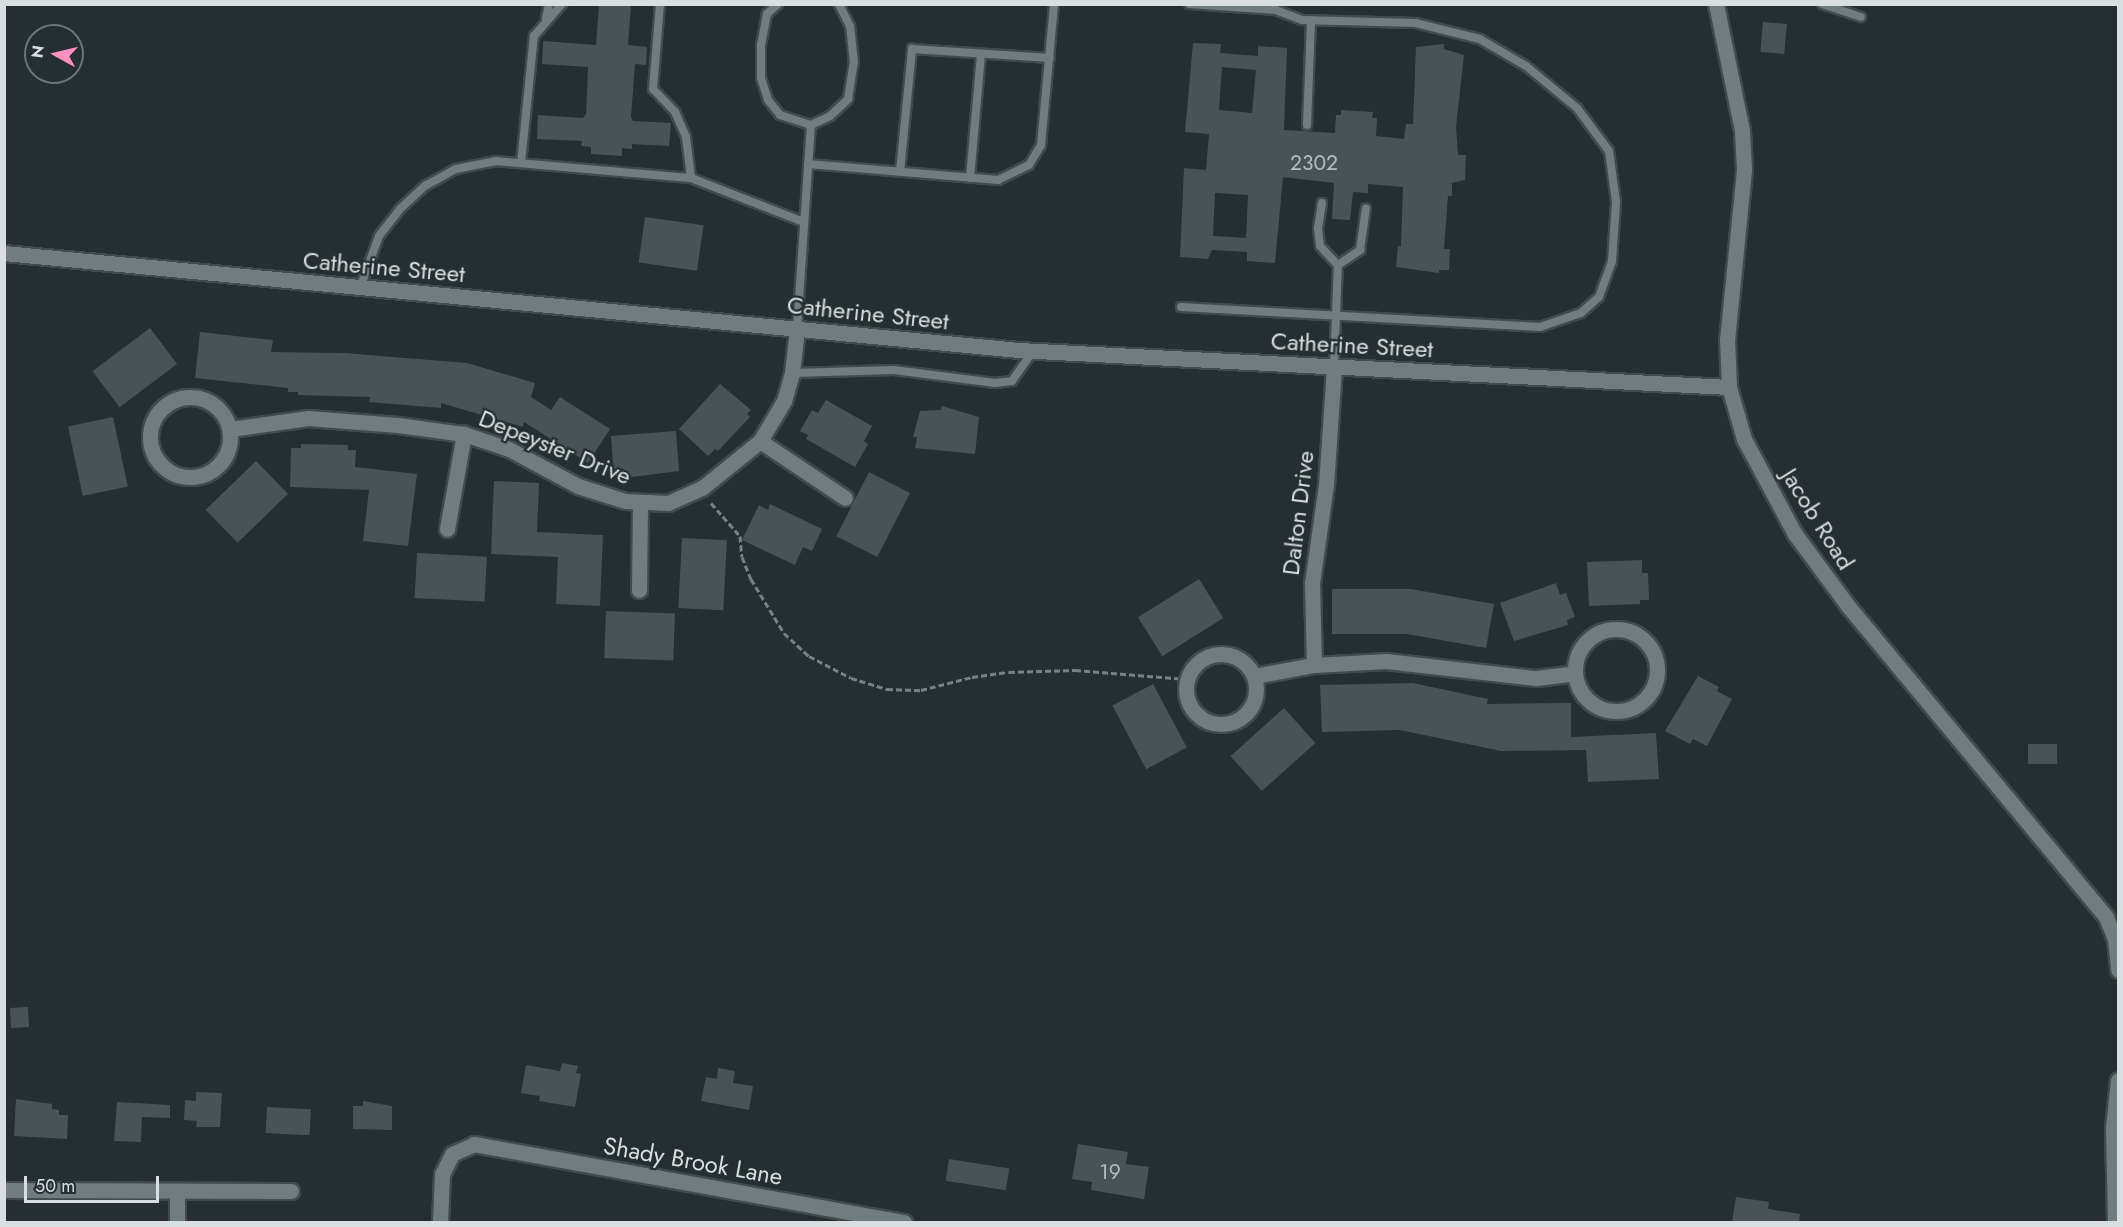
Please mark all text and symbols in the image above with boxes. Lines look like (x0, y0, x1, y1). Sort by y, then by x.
north arrow (24, 24, 84, 84)
text: N (25, 44, 50, 60)
house number: 2302 (1290, 150, 1338, 176)
street label: Catherine Street (302, 246, 466, 288)
street label: Catherine Street (786, 290, 950, 336)
street label: Catherine Street (1270, 326, 1434, 364)
street label: Depeyster Drive (475, 403, 635, 491)
street label: Dalton Drive (1276, 449, 1320, 577)
street label: Jacob Road (1775, 463, 1861, 575)
street label: Shady Brook Lane (601, 1131, 785, 1191)
house number: 19 (1099, 1159, 1121, 1185)
scale bar (27, 1164, 162, 1202)
text: 50 m (35, 1173, 75, 1199)

